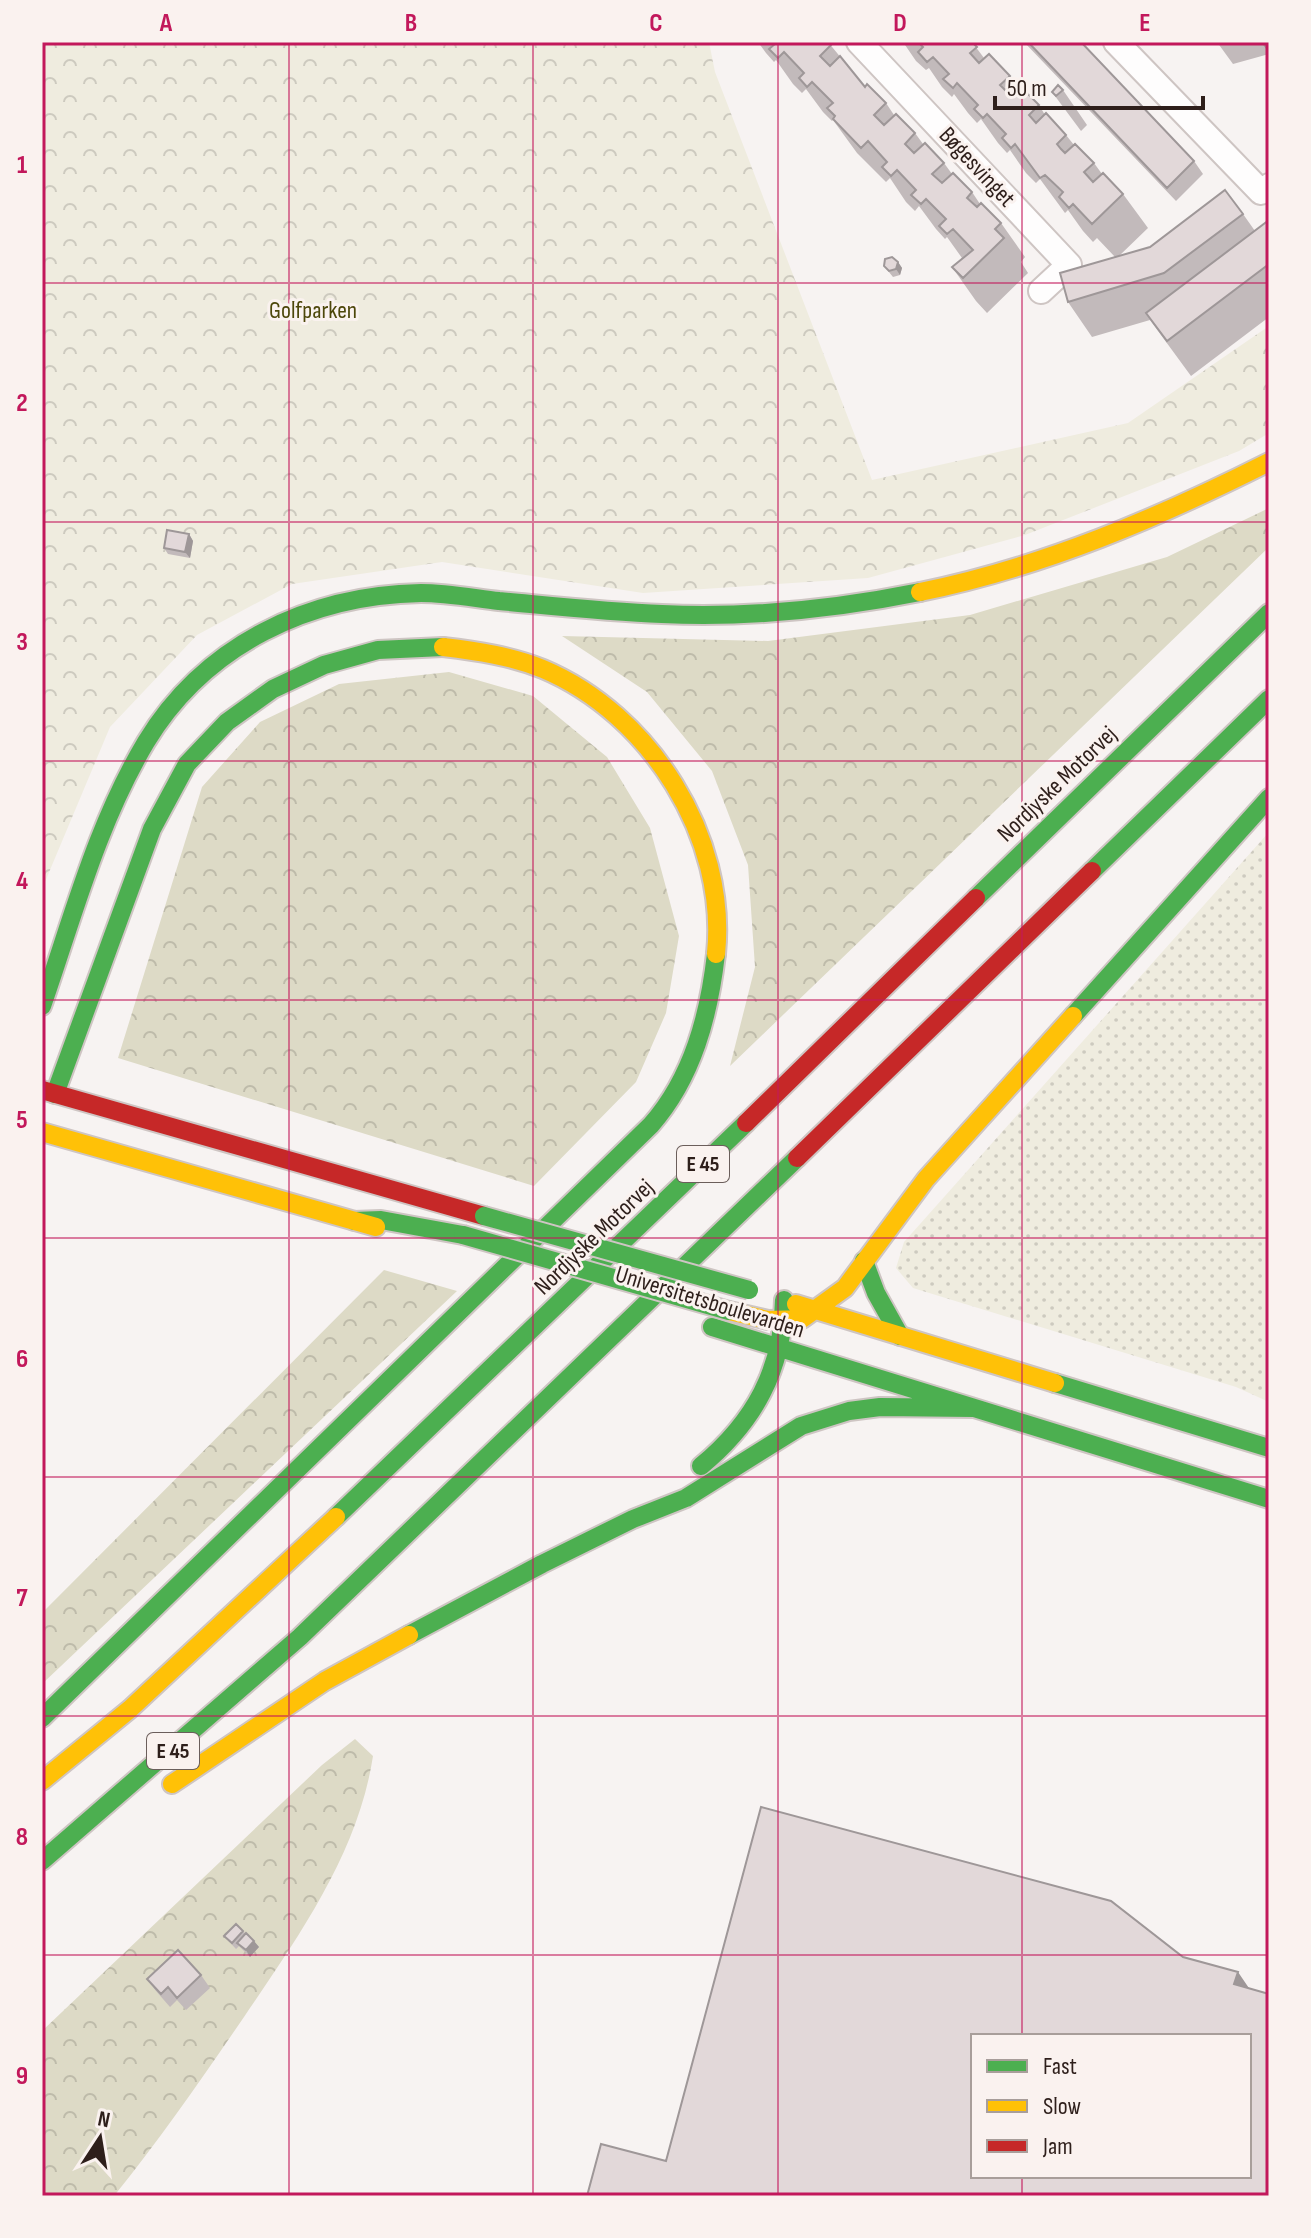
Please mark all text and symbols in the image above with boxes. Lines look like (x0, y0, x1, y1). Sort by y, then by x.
text: A (159, 8, 173, 39)
text: B (405, 8, 417, 39)
text: C (649, 8, 663, 39)
text: D (893, 8, 907, 39)
text: E (1139, 8, 1151, 39)
scale bar (995, 60, 1203, 110)
text: 50 m (1007, 74, 1047, 103)
street label: Bøgesvinget (933, 121, 1021, 213)
text: 1 (17, 150, 27, 181)
park label: Golfparken (269, 296, 357, 325)
text: 2 (16, 388, 28, 419)
text: 3 (16, 627, 28, 658)
street label: Nordjyske Motorvej (991, 720, 1123, 848)
text: 4 (16, 866, 28, 897)
text: 5 (16, 1105, 28, 1136)
road number: E 45 (677, 1146, 729, 1182)
street label: Nordjyske Motorvej (528, 1173, 660, 1301)
street label: Universitetsboulevarden (612, 1259, 808, 1345)
text: 6 (16, 1344, 28, 1375)
text: 7 (16, 1583, 28, 1614)
road number: E 45 (147, 1733, 199, 1769)
text: 8 (16, 1822, 28, 1853)
legend (971, 2034, 1251, 2178)
text: Fast (1043, 2052, 1077, 2081)
text: 9 (16, 2061, 28, 2092)
text: Slow (1043, 2092, 1081, 2121)
north arrow (60, 2098, 140, 2178)
text: N (95, 2105, 112, 2134)
text: Jam (1042, 2132, 1073, 2161)

